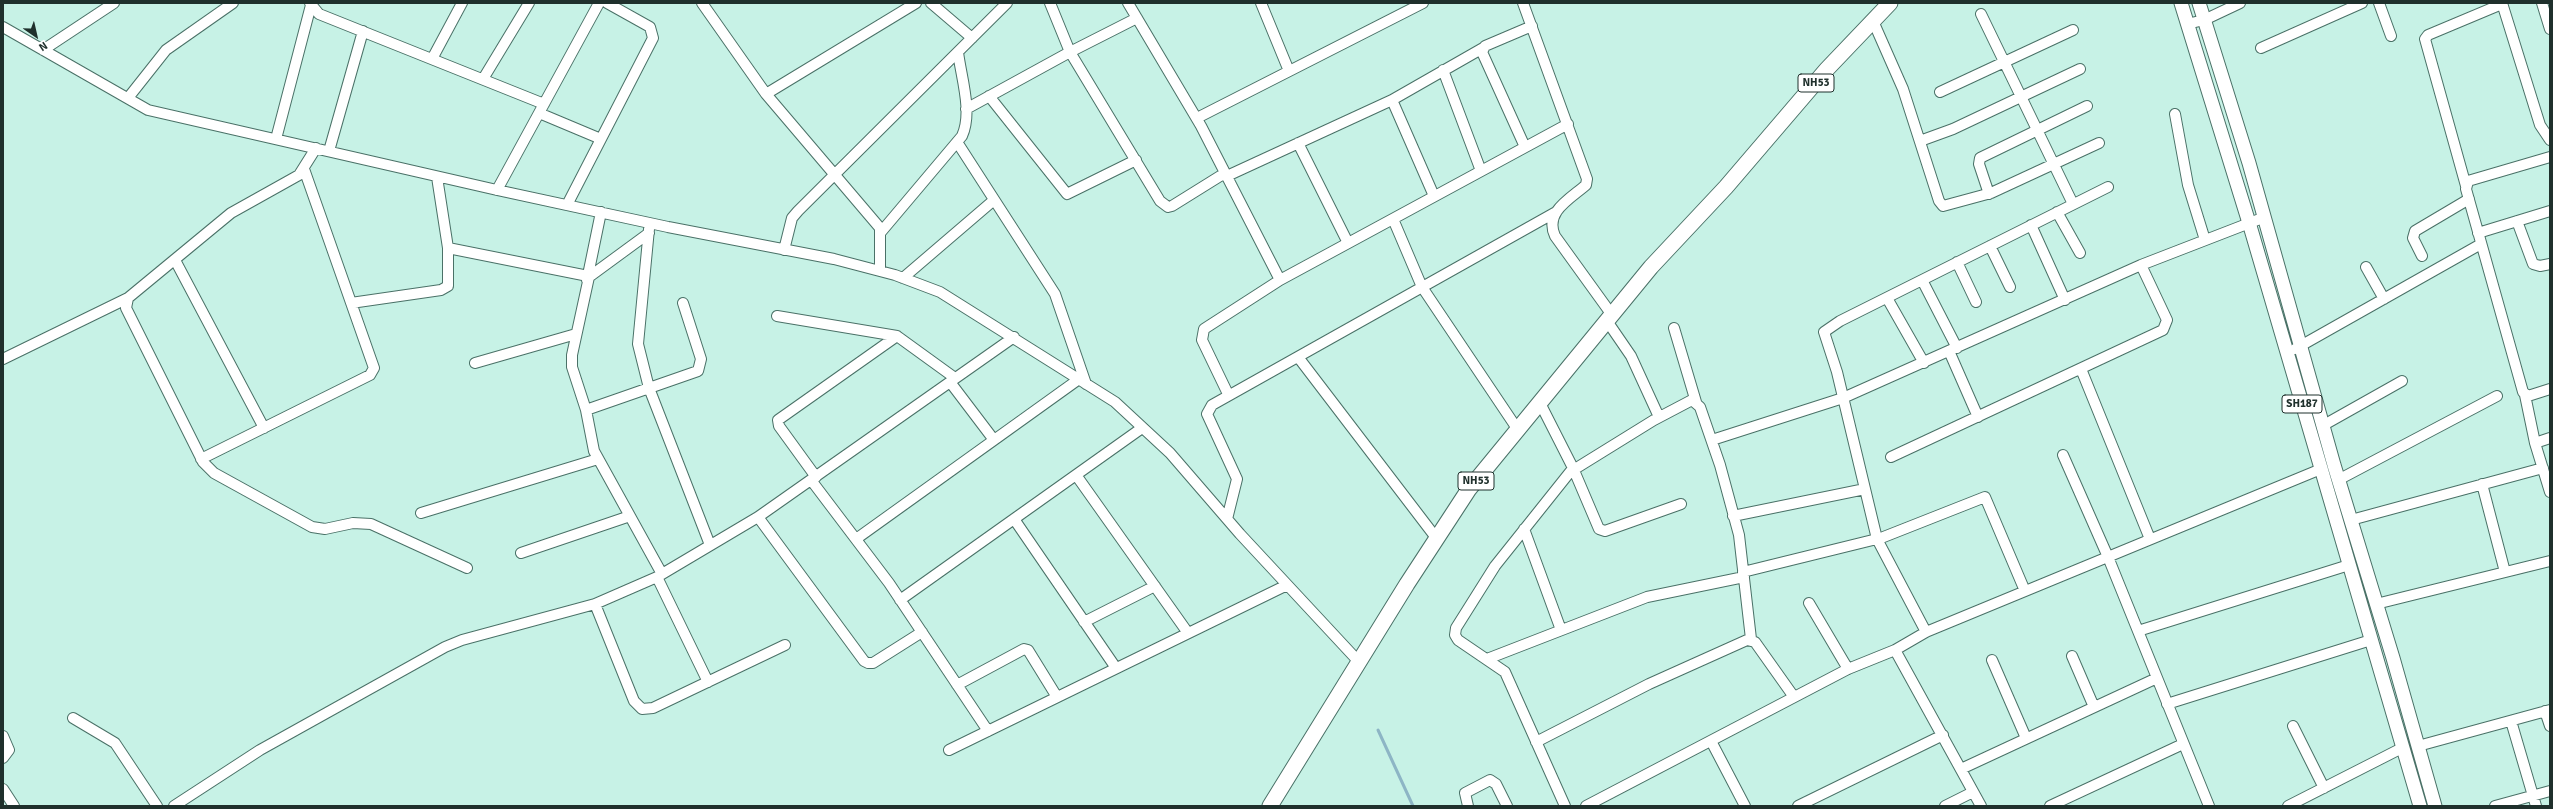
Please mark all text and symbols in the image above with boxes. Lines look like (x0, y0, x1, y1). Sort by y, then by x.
north arrow (16, 16, 56, 56)
text: N (36, 39, 50, 54)
road number: NH53 (1798, 74, 1834, 92)
road number: SH187 (2282, 395, 2322, 413)
road number: NH53 (1458, 472, 1494, 490)

